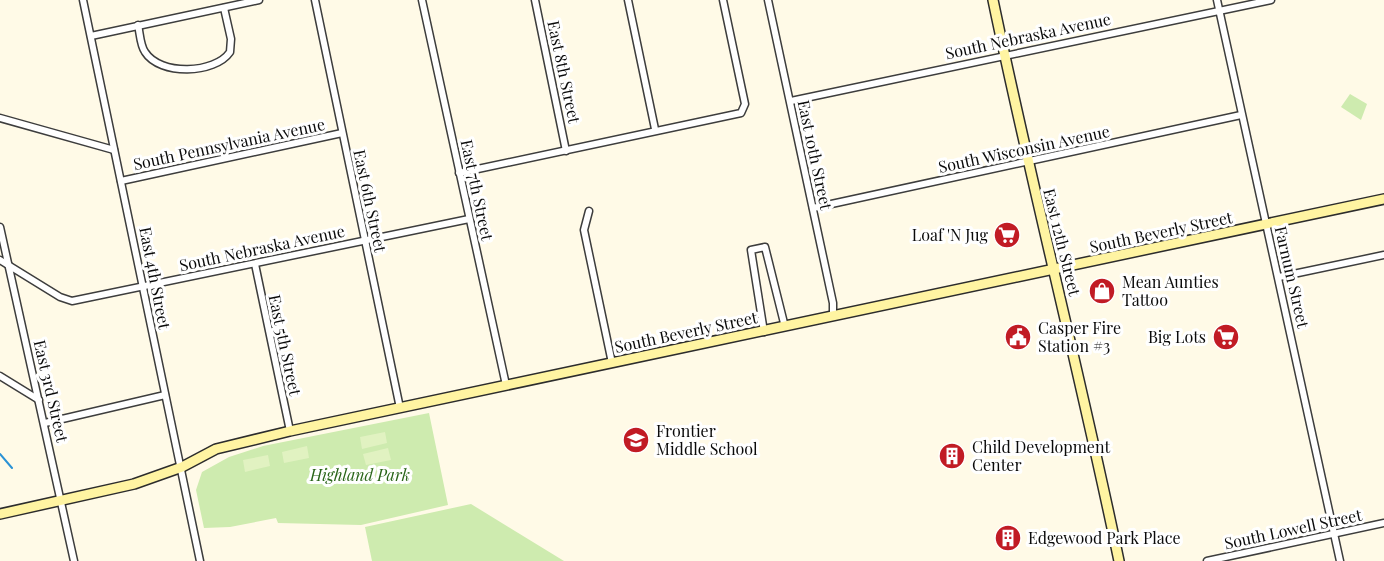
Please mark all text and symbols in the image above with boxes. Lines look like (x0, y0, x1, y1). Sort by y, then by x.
street label: South Nebraska Avenue (943, 8, 1113, 63)
street label: East 8th Street (543, 19, 586, 126)
street label: East 10th Street (794, 98, 837, 212)
street label: South Pennsylvania Avenue (131, 113, 327, 174)
street label: South Wisconsin Avenue (936, 120, 1112, 177)
street label: East 7th Street (457, 137, 499, 243)
street label: East 6th Street (349, 148, 392, 255)
street label: East 12th Street (1039, 186, 1086, 298)
street label: South Beverly Street (1088, 206, 1235, 257)
street label: South Nebraska Avenue (177, 220, 347, 275)
supermarket icon: Loaf 'N Jug (992, 220, 1022, 250)
place label: Loaf 'N Jug (912, 224, 989, 245)
street label: Farnum Street (1271, 224, 1314, 330)
street label: East 4th Street (135, 225, 176, 331)
place label: Mean Aunties Tattoo (1122, 271, 1219, 310)
shop icon: Mean Aunties Tattoo (1087, 276, 1117, 306)
street label: East 5th Street (265, 292, 307, 398)
street label: South Beverly Street (613, 306, 760, 357)
place label: Casper Fire Station #3 (1038, 317, 1121, 356)
public building icon: Casper Fire Station #3 (1003, 322, 1033, 352)
supermarket icon: Big Lots (1211, 322, 1241, 352)
place label: Big Lots (1148, 326, 1206, 347)
street label: East 3rd Street (30, 338, 74, 444)
place label: Frontier Middle School (656, 420, 758, 459)
school or university icon: Frontier Middle School (621, 425, 651, 455)
place label: Child Development Center (972, 436, 1111, 475)
building icon: Child Development Center (937, 441, 967, 471)
park label: Highland Park (309, 464, 410, 485)
street label: South Lowell Street (1222, 504, 1364, 553)
building icon: Edgewood Park Place (993, 523, 1023, 553)
place label: Edgewood Park Place (1028, 527, 1181, 548)

